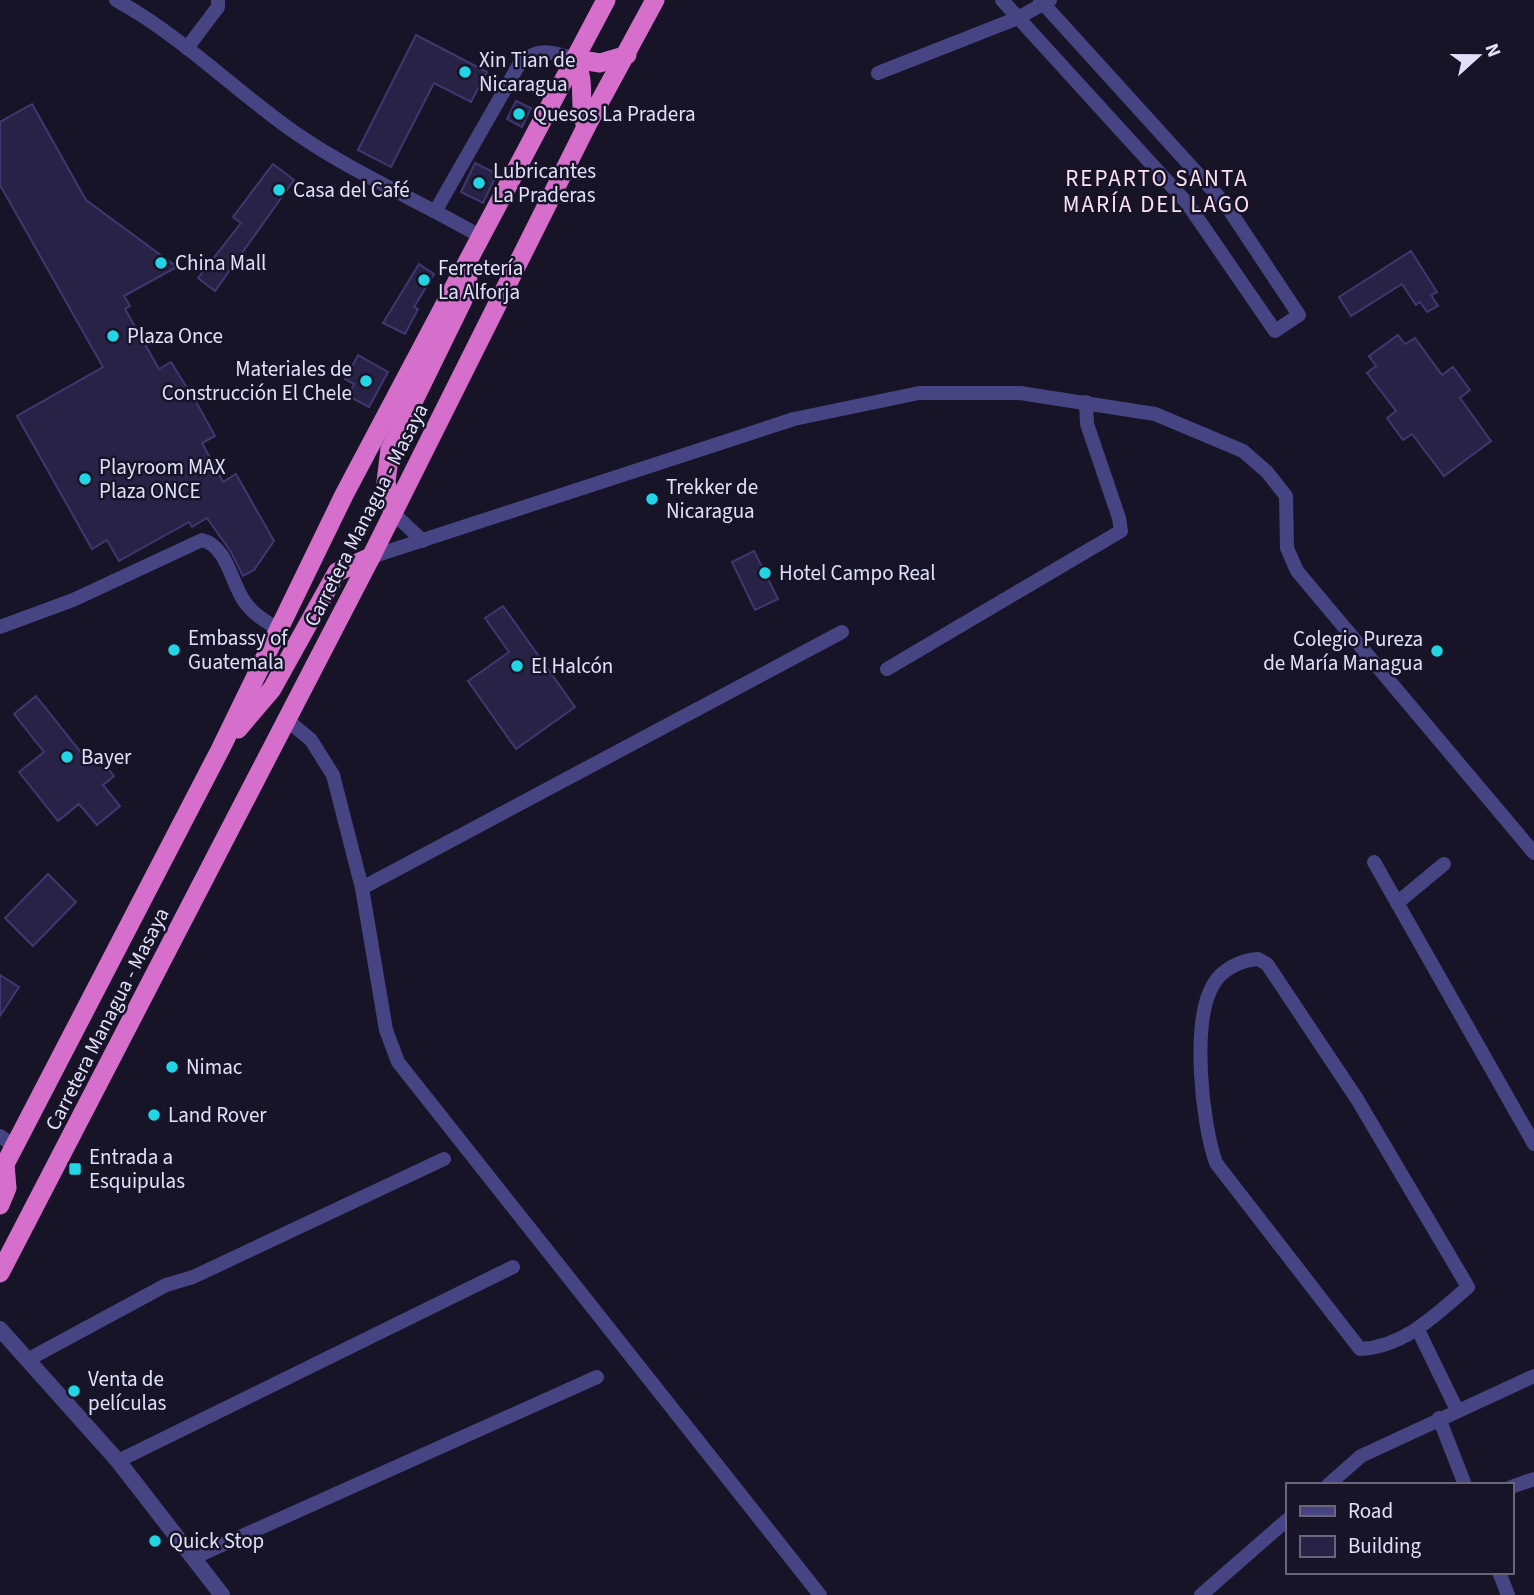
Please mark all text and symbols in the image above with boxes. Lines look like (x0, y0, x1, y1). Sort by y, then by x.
north arrow (1443, 21, 1513, 91)
text: N (1478, 40, 1507, 61)
place label: Xin Tian de Nicaragua (479, 45, 575, 99)
marker: Xin Tian de Nicaragua (457, 64, 473, 80)
place label: Quesos La Pradera (533, 99, 696, 129)
marker: Quesos La Pradera (511, 106, 527, 122)
place label: Lubricantes La Praderas (493, 156, 596, 210)
district label: REPARTO SANTA MARÍA DEL LAGO (1063, 162, 1251, 221)
place label: Casa del Café (293, 175, 410, 205)
marker: Lubricantes La Praderas (471, 175, 487, 191)
marker: Casa del Café (271, 182, 287, 198)
place label: China Mall (175, 248, 266, 278)
place label: Ferretería La Alforja (438, 253, 523, 307)
marker: China Mall (153, 255, 169, 271)
marker: Ferretería La Alforja (416, 272, 432, 288)
place label: Plaza Once (127, 321, 223, 351)
marker: Plaza Once (105, 328, 121, 344)
place label: Materiales de Construcción El Chele (162, 354, 352, 408)
marker: Materiales de Construcción El Chele (358, 373, 374, 389)
street label: Carretera Managua - Masaya (297, 398, 435, 632)
place label: Playroom MAX Plaza ONCE (99, 452, 226, 506)
marker: Playroom MAX Plaza ONCE (77, 471, 93, 487)
place label: Trekker de Nicaragua (666, 472, 758, 526)
marker: Trekker de Nicaragua (644, 491, 660, 507)
place label: Hotel Campo Real (779, 558, 936, 588)
marker: Hotel Campo Real (757, 565, 773, 581)
place label: Embassy of Guatemala (188, 623, 288, 677)
place label: Colegio Pureza de María Managua (1263, 624, 1423, 678)
marker: Embassy of Guatemala (166, 642, 182, 658)
marker: Colegio Pureza de María Managua (1429, 643, 1445, 659)
place label: El Halcón (531, 651, 613, 681)
marker: El Halcón (509, 658, 525, 674)
place label: Bayer (81, 742, 132, 772)
marker: Bayer (59, 749, 75, 765)
street label: Carretera Managua - Masaya (38, 902, 176, 1136)
place label: Nimac (186, 1052, 243, 1082)
marker: Nimac (164, 1059, 180, 1075)
place label: Land Rover (168, 1100, 267, 1130)
marker: Land Rover (146, 1107, 162, 1123)
place label: Entrada a Esquipulas (89, 1142, 185, 1196)
marker: Entrada a Esquipulas (67, 1161, 83, 1177)
place label: Venta de películas (88, 1364, 167, 1418)
marker: Venta de películas (66, 1383, 82, 1399)
legend (1286, 1483, 1513, 1574)
text: Road (1348, 1496, 1393, 1526)
place label: Quick Stop (169, 1526, 264, 1556)
text: Building (1348, 1531, 1422, 1561)
marker: Quick Stop (147, 1533, 163, 1549)

